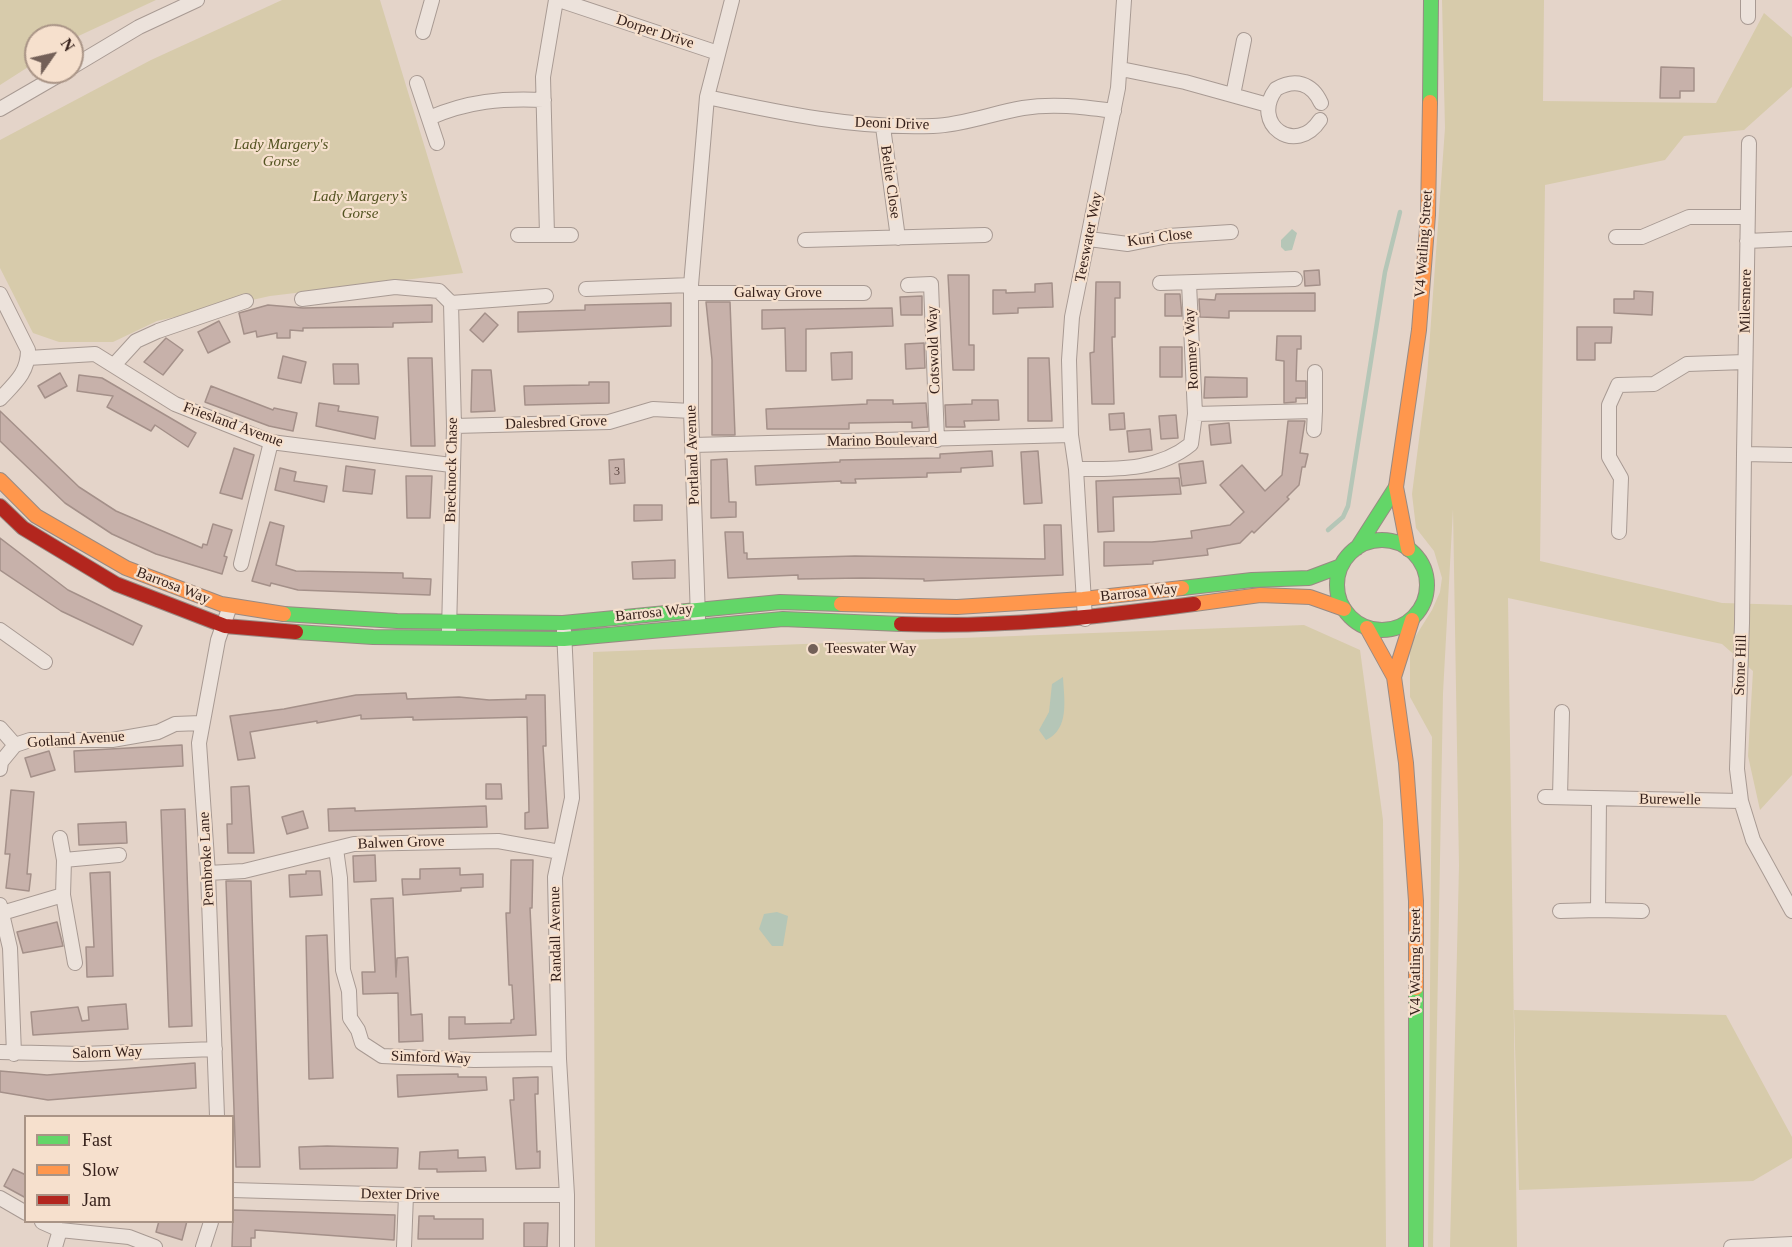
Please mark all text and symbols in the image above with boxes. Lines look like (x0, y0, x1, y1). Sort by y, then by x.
street label: Dorper Drive (614, 11, 696, 53)
north arrow (24, 24, 84, 84)
text: N (57, 35, 78, 54)
street label: Deoni Drive (854, 114, 930, 134)
park label: Lady Margery's Gorse (234, 136, 328, 171)
street label: Beltie Close (876, 144, 904, 220)
park label: Lady Margery’s Gorse (313, 188, 407, 223)
street label: Teeswater Way (1071, 190, 1107, 284)
street label: V4 Watling Street (1411, 190, 1437, 298)
street label: Kuri Close (1126, 225, 1194, 251)
street label: Milesmere (1736, 269, 1756, 333)
street label: Galway Grove (734, 284, 822, 302)
street label: Cotswold Way (923, 306, 945, 394)
street label: Romney Way (1181, 308, 1203, 390)
street label: Friesland Avenue (181, 399, 285, 451)
street label: Portland Avenue (682, 405, 704, 505)
street label: Dalesbred Grove (505, 412, 607, 434)
street label: Brecknock Chase (442, 417, 462, 523)
street label: Marino Boulevard (827, 431, 937, 451)
house number: 3 (614, 465, 620, 479)
street label: Barrosa Way (134, 564, 212, 608)
street label: Barrosa Way (1100, 580, 1178, 606)
street label: Barrosa Way (615, 600, 693, 626)
street label: Stone Hill (1731, 634, 1751, 696)
place label: Teeswater Way (825, 640, 916, 658)
marker: Teeswater Way (806, 642, 820, 656)
street label: Gotland Avenue (27, 728, 125, 752)
street label: Burewelle (1639, 790, 1701, 810)
street label: Pembroke Lane (196, 811, 218, 907)
street label: Balwen Grove (357, 832, 445, 854)
street label: Randall Avenue (546, 886, 566, 982)
street label: V4 Watling Street (1407, 908, 1425, 1016)
street label: Salorn Way (72, 1043, 142, 1063)
street label: Simford Way (391, 1048, 471, 1068)
legend (24, 1115, 234, 1223)
text: Fast (82, 1130, 112, 1150)
text: Slow (82, 1160, 119, 1180)
street label: Dexter Drive (360, 1185, 440, 1205)
text: Jam (82, 1190, 111, 1210)

